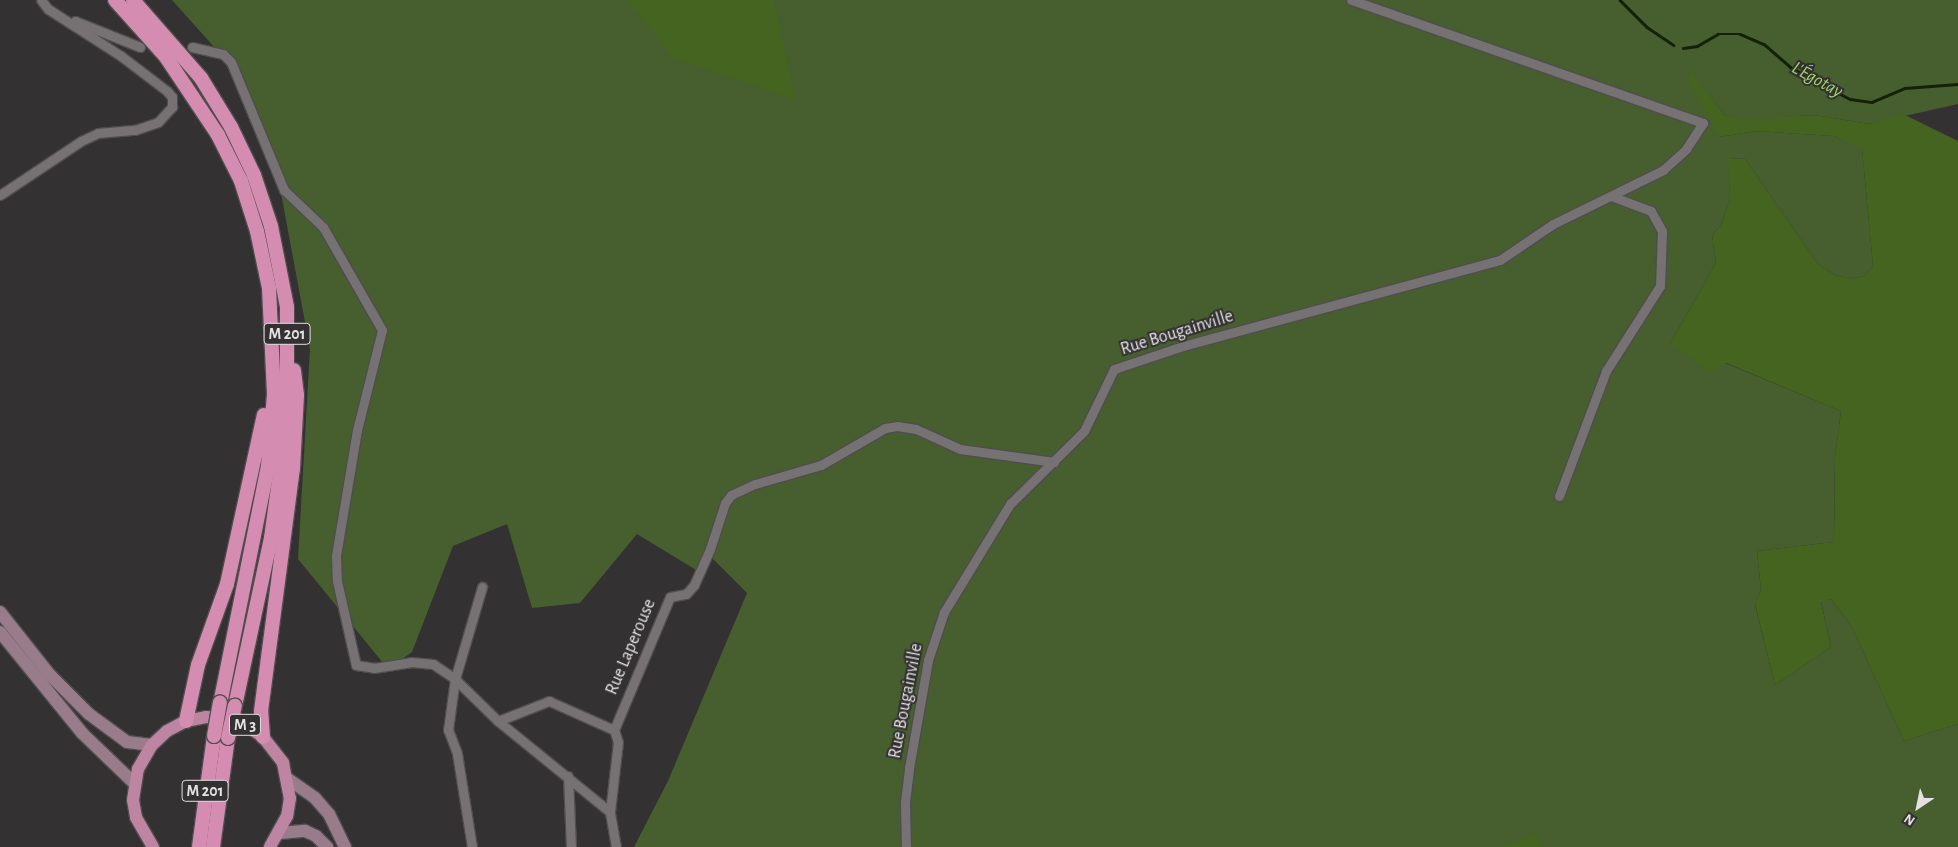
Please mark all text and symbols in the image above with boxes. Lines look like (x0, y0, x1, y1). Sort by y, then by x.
water label: L'Égotay (1788, 57, 1846, 103)
street label: Rue Bougainville (1118, 306, 1236, 360)
road number: M 201 (263, 320, 311, 348)
street label: Rue Laperouse (601, 596, 661, 698)
street label: Rue Bougainville (884, 642, 928, 760)
road number: M 3 (229, 712, 261, 738)
road number: M 201 (181, 778, 229, 804)
north arrow (1893, 782, 1943, 832)
text: N (1902, 811, 1918, 828)

